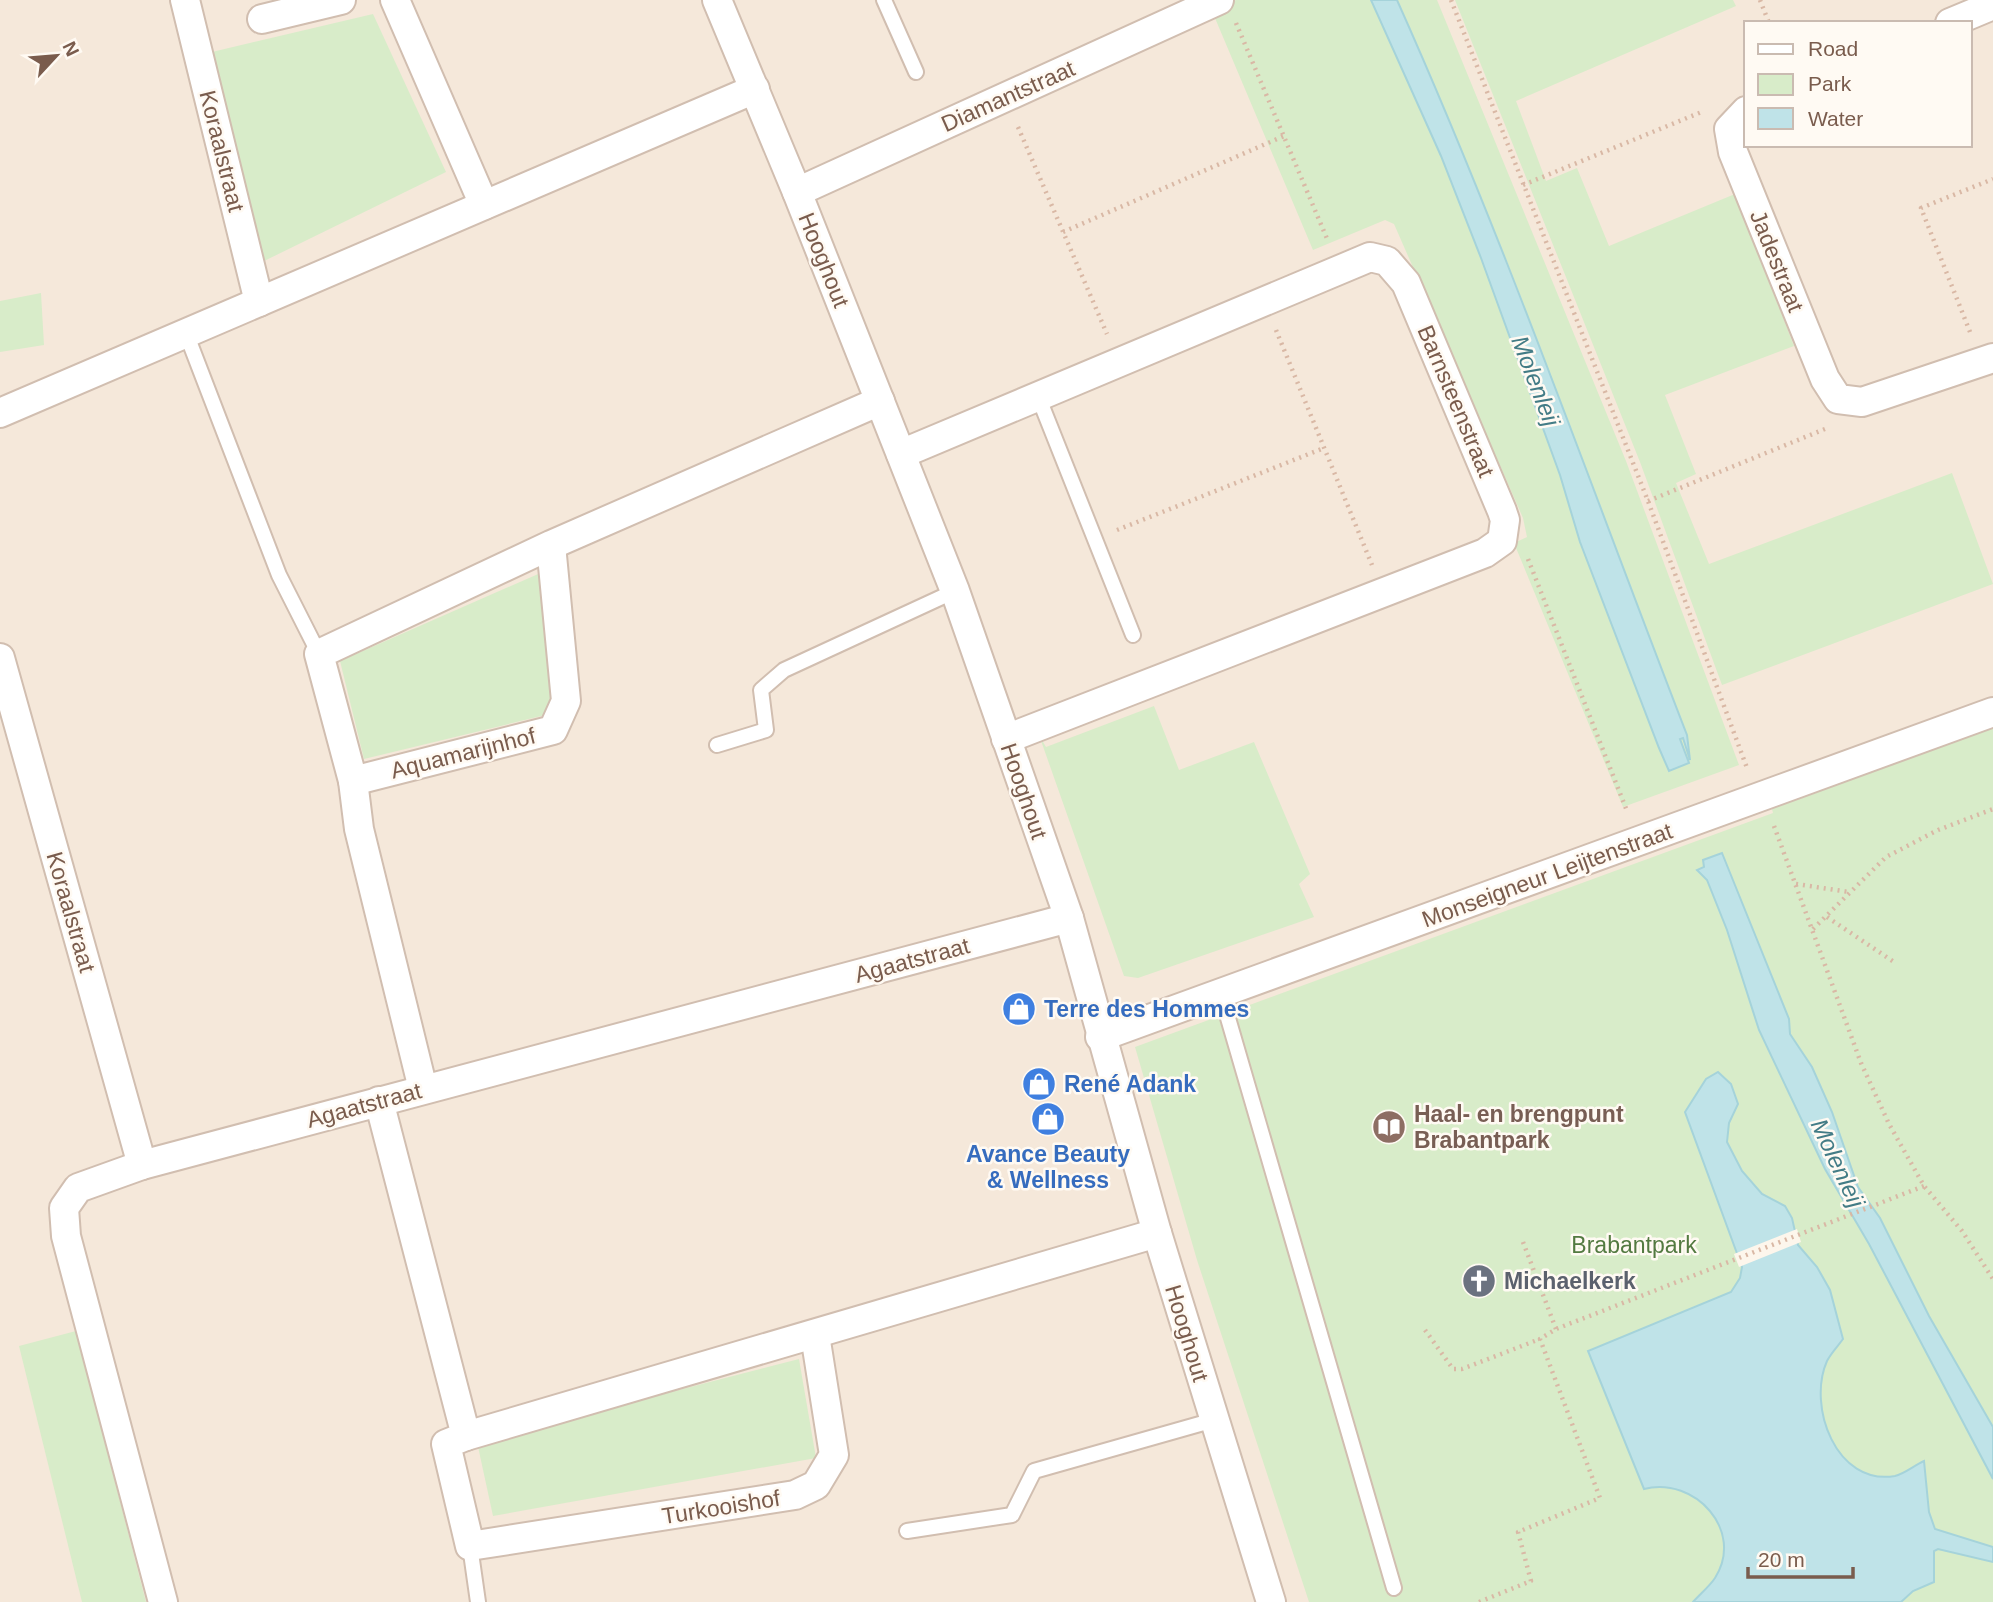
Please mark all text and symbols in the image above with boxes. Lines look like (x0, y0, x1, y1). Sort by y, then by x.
north arrow (21, 21, 91, 91)
legend (1744, 21, 1972, 147)
text: Road (1808, 37, 1858, 60)
text: N (58, 38, 83, 60)
street label: Diamantstraat (937, 55, 1079, 137)
text: Park (1808, 72, 1852, 95)
street label: Koraalstraat (194, 88, 250, 215)
text: Water (1808, 107, 1863, 130)
street label: Jadestraat (1745, 206, 1809, 316)
street label: Hooghout (793, 209, 855, 312)
street label: Barnsteenstraat (1412, 321, 1500, 481)
water label: Molenleij (1506, 332, 1566, 431)
street label: Aquamarijnhof (388, 722, 539, 784)
street label: Hooghout (995, 740, 1053, 843)
street label: Monseigneur Leijtenstraat (1418, 817, 1676, 932)
street label: Koraalstraat (41, 849, 101, 976)
street label: Agaatstraat (852, 932, 973, 988)
shop icon: Terre des Hommes (1000, 990, 1038, 1028)
place label: Terre des Hommes (1044, 996, 1249, 1022)
shop icon: René Adank (1020, 1065, 1058, 1103)
place label: René Adank (1064, 1071, 1196, 1097)
street label: Agaatstraat (304, 1077, 425, 1133)
shop icon: Avance Beauty & Wellness (1029, 1100, 1067, 1138)
place label: Haal- en brengpunt Brabantpark (1414, 1101, 1624, 1153)
library icon: Haal- en brengpunt Brabantpark (1370, 1108, 1408, 1146)
water label: Molenleij (1806, 1114, 1871, 1212)
place label: Avance Beauty & Wellness (966, 1141, 1130, 1193)
park label: Brabantpark (1571, 1232, 1697, 1258)
church icon: Michaelkerk (1460, 1262, 1498, 1300)
place label: Michaelkerk (1504, 1268, 1636, 1294)
street label: Hooghout (1160, 1282, 1214, 1385)
street label: Turkooishof (660, 1485, 783, 1529)
scale bar (1748, 1536, 1853, 1580)
text: 20 m (1758, 1548, 1805, 1571)

